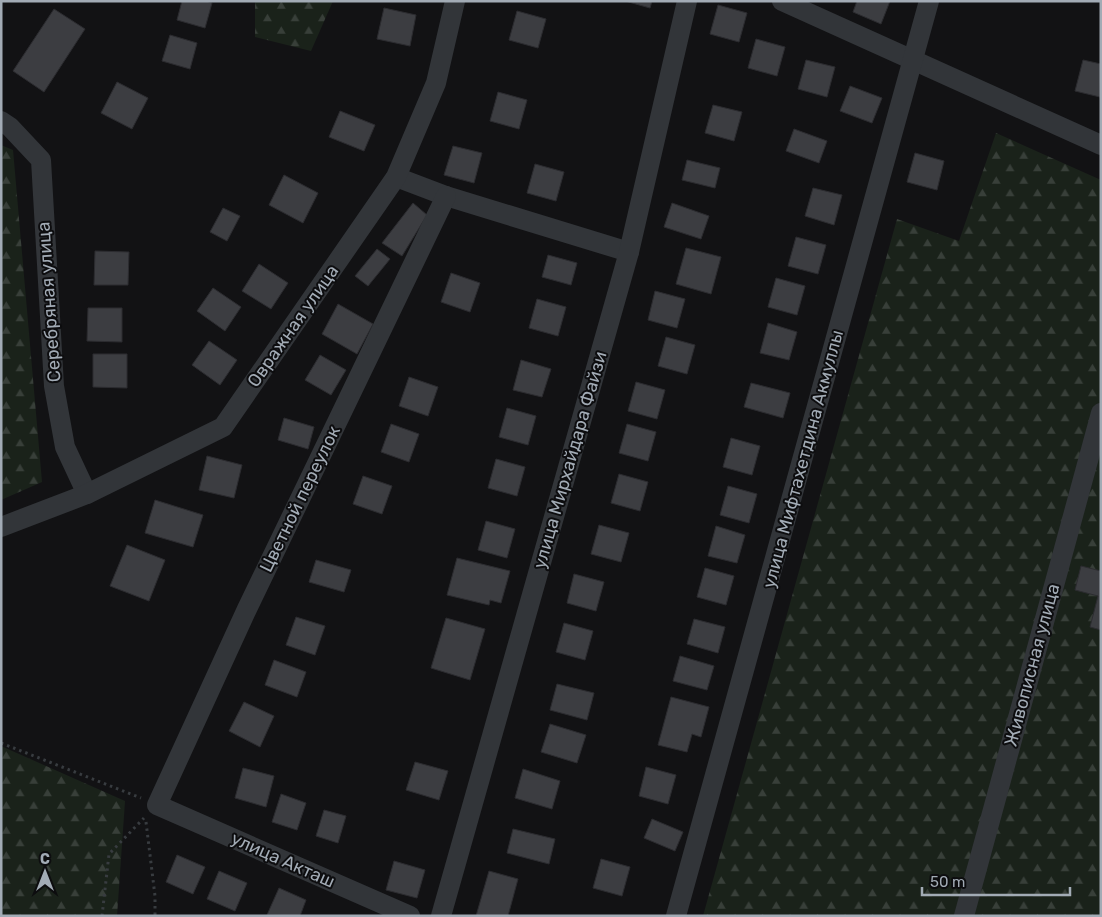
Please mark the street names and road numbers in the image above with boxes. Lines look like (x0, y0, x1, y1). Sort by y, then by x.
street label: Серебряная улица (32, 221, 66, 383)
street label: Овражная улица (243, 261, 343, 391)
street label: улица Мифтахетдина Акмуллы (758, 327, 848, 591)
street label: улица Мирхайдара Файзи (528, 349, 612, 571)
street label: Цветной переулок (255, 422, 345, 576)
street label: Живописная улица (1000, 581, 1064, 749)
street label: улица Акташ (228, 827, 338, 893)

